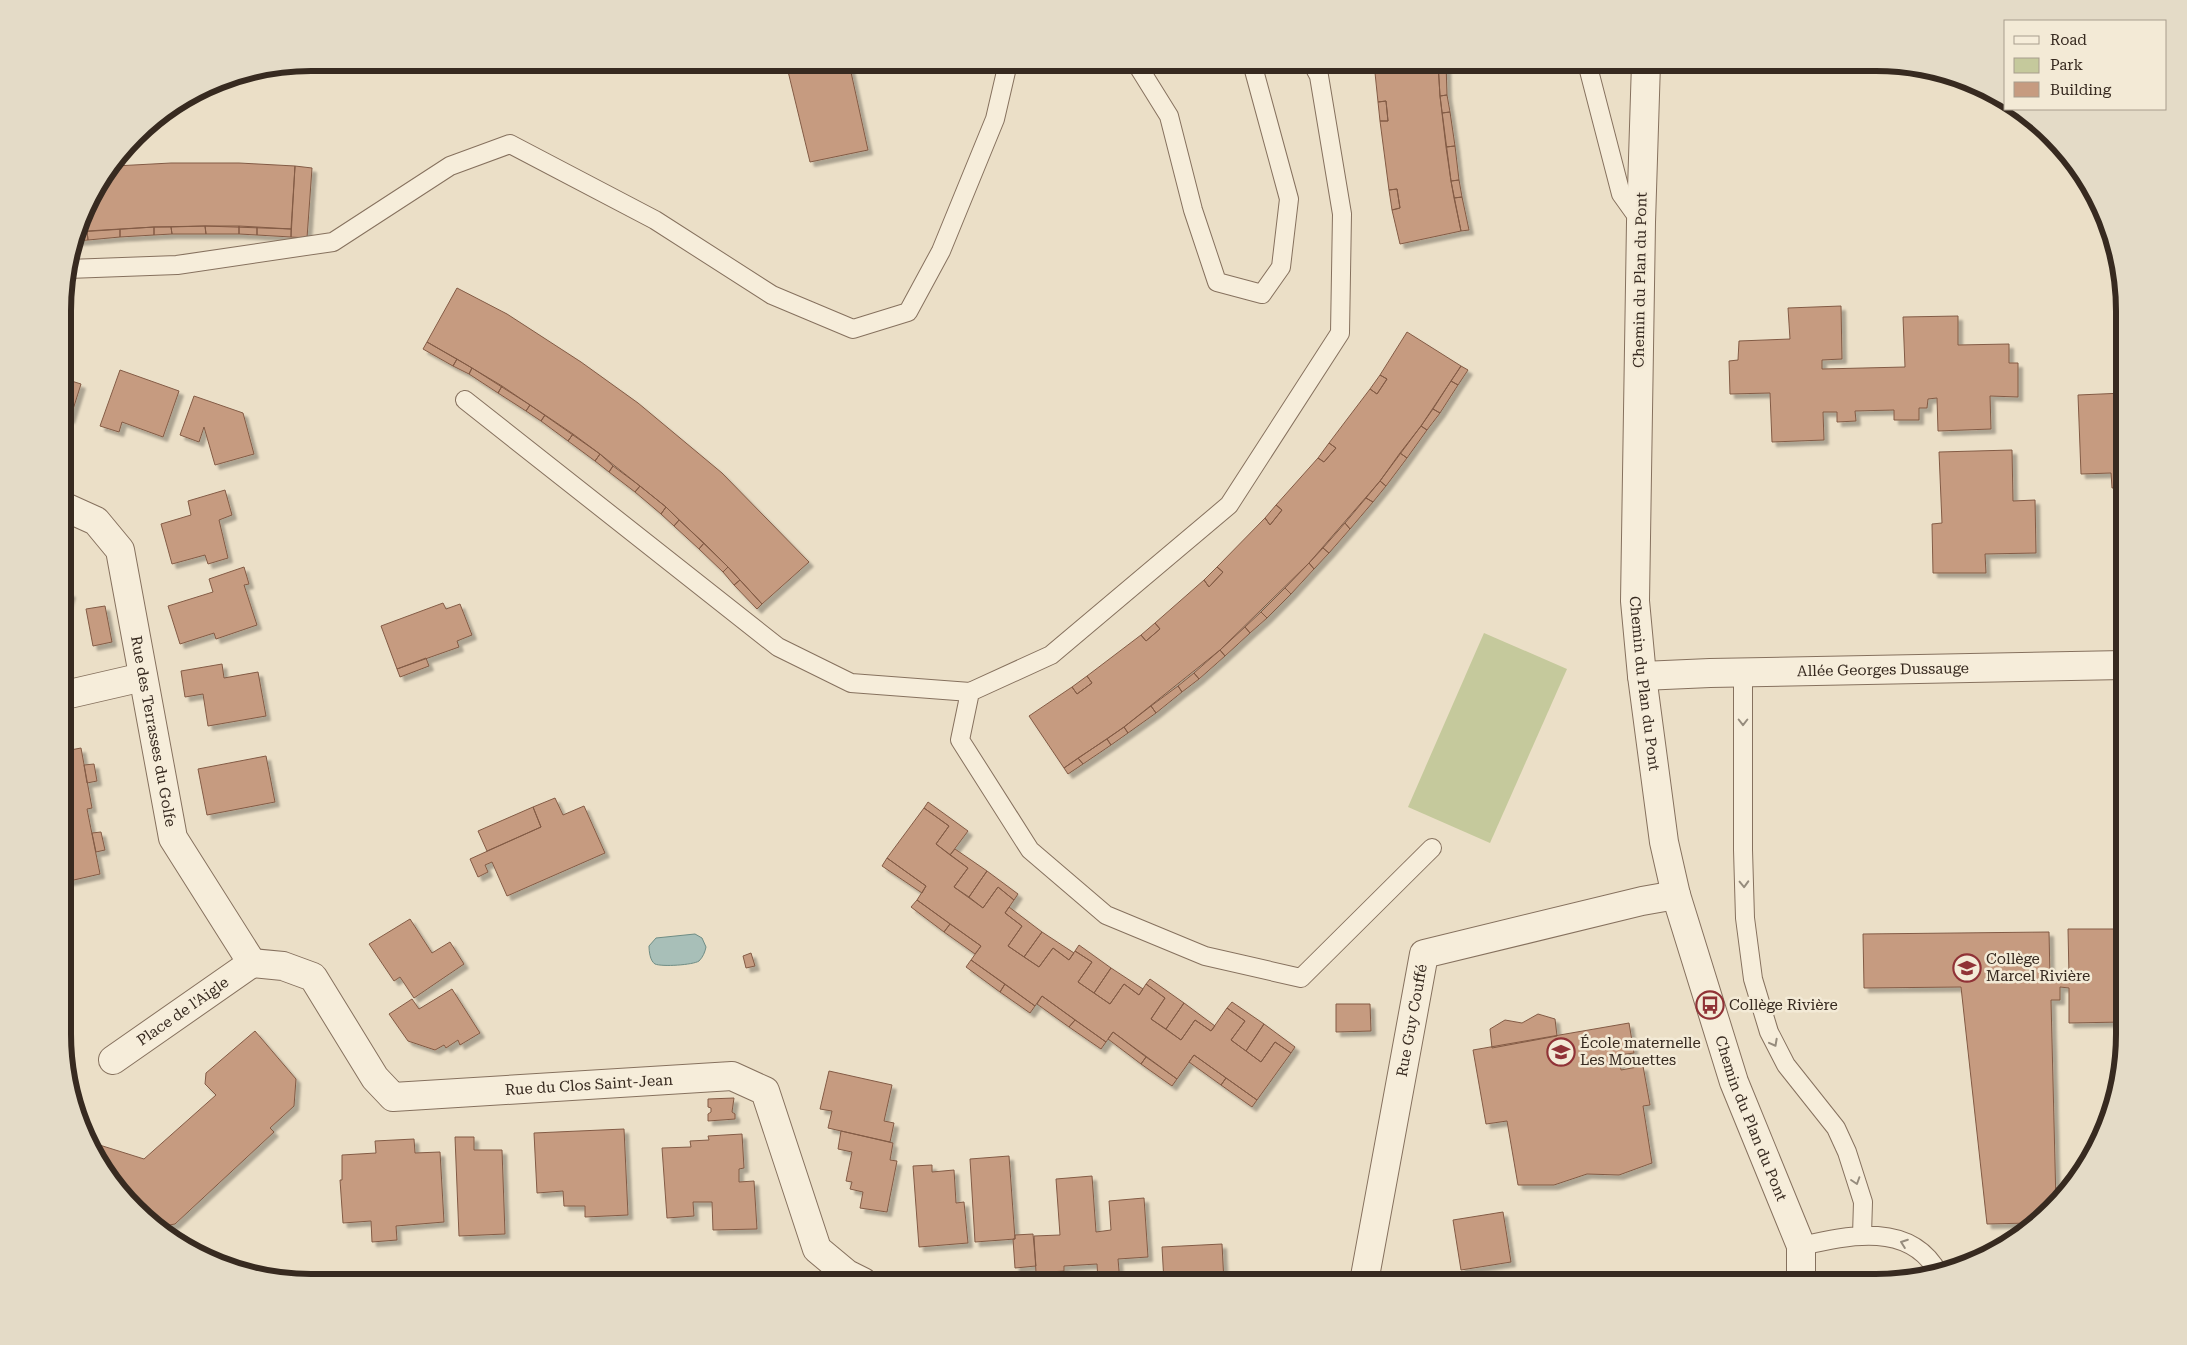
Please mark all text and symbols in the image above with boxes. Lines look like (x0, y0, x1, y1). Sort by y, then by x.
legend (2004, 20, 2167, 110)
text: Road (2050, 31, 2087, 49)
text: Park (2050, 56, 2084, 74)
text: Building (2050, 81, 2112, 99)
street label: Chemin du Plan du Pont (1629, 192, 1651, 368)
street label: Chemin du Plan du Pont (1626, 595, 1664, 772)
street label: Rue des Terrasses du Golfe (127, 634, 180, 828)
street label: Allée Georges Dussauge (1797, 659, 1969, 680)
one-way arrow (1738, 718, 1748, 726)
one-way arrow (1739, 881, 1750, 889)
place label: Collège Marcel Rivière (1986, 950, 2090, 985)
school or university icon: Collège Marcel Rivière (1952, 953, 1982, 983)
street label: Rue Guy Couffé (1393, 963, 1431, 1078)
street label: Place de l'Aigle (133, 973, 232, 1050)
bus stop icon: Collège Rivière (1695, 990, 1725, 1020)
place label: Collège Rivière (1729, 996, 1838, 1014)
street label: Chemin du Plan du Pont (1711, 1033, 1791, 1204)
place label: École maternelle Les Mouettes (1580, 1034, 1701, 1069)
school or university icon: École maternelle Les Mouettes (1546, 1037, 1576, 1067)
one-way arrow (1768, 1037, 1778, 1046)
street label: Rue du Clos Saint-Jean (504, 1071, 674, 1099)
one-way arrow (1850, 1176, 1860, 1185)
one-way arrow (1900, 1239, 1909, 1249)

